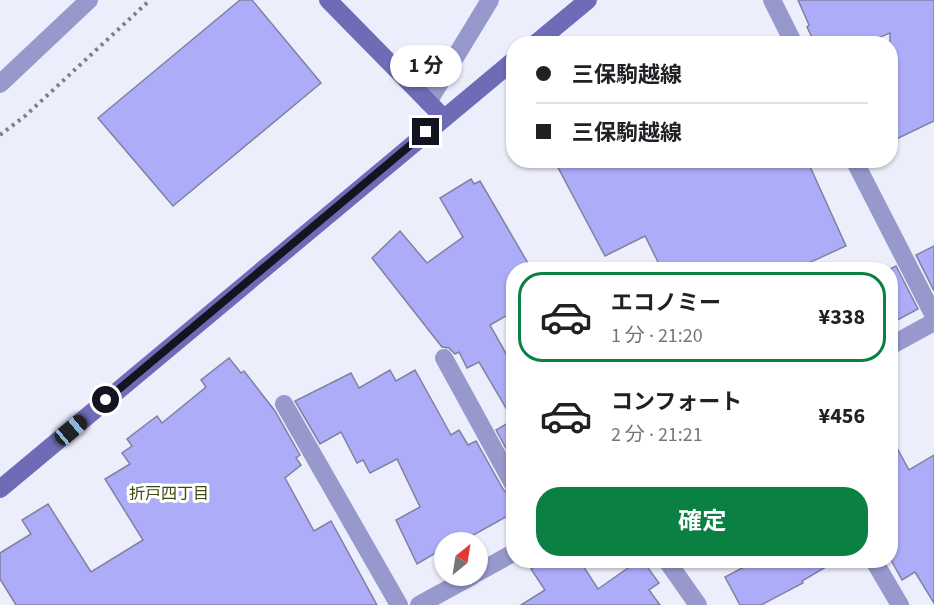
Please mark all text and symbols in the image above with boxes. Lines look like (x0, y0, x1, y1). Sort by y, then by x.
callout: 1 分 (390, 45, 462, 87)
text: 1 分 (409, 52, 443, 80)
text: 三保駒越線 (572, 59, 682, 91)
text: 三保駒越線 (572, 117, 682, 149)
route end (412, 118, 439, 145)
text: エコノミー (611, 287, 721, 319)
icon: car (539, 290, 593, 344)
text: ¥338 (819, 301, 865, 333)
text: 1 分 · 21:20 (611, 322, 703, 350)
route start (92, 386, 119, 413)
text: コンフォート (611, 386, 742, 418)
icon: car (539, 389, 593, 443)
text: ¥456 (819, 400, 865, 432)
car (51, 412, 91, 448)
text: 2 分 · 21:21 (611, 421, 703, 449)
district label: 折戸四丁目 (129, 483, 209, 505)
button: 確定 (536, 487, 868, 556)
north arrow (434, 532, 488, 586)
map controls (434, 532, 488, 586)

